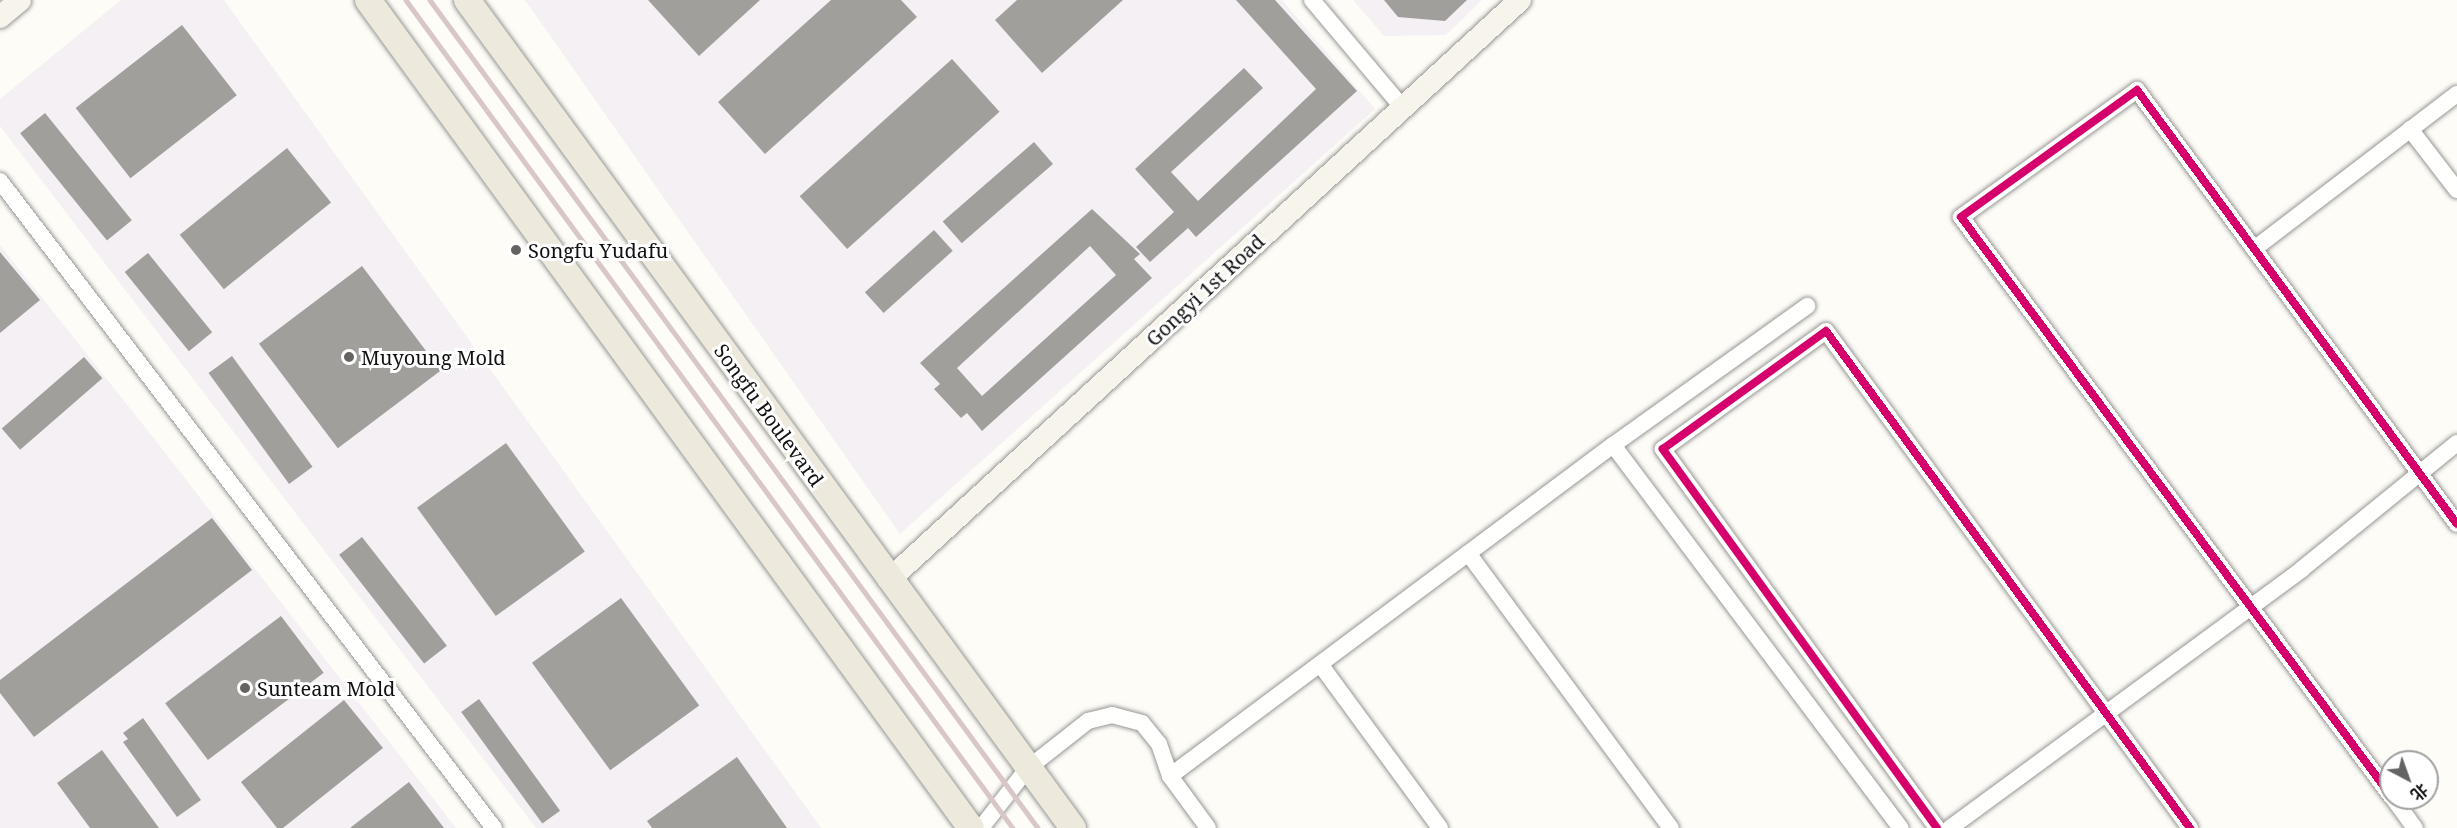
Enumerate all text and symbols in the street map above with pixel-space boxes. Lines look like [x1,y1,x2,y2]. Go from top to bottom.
street label: Gongyi 1st Road [1141,229,1269,351]
place label: Songfu Yudafu [528,238,668,262]
marker: Songfu Yudafu [509,243,523,257]
street label: Songfu Boulevard [709,339,829,491]
place label: Muyoung Mold [361,345,506,369]
marker: Muyoung Mold [342,350,356,364]
place label: Sunteam Mold [257,676,395,700]
marker: Sunteam Mold [238,681,252,695]
north arrow [2379,750,2439,810]
text: 北 [2406,779,2433,806]

